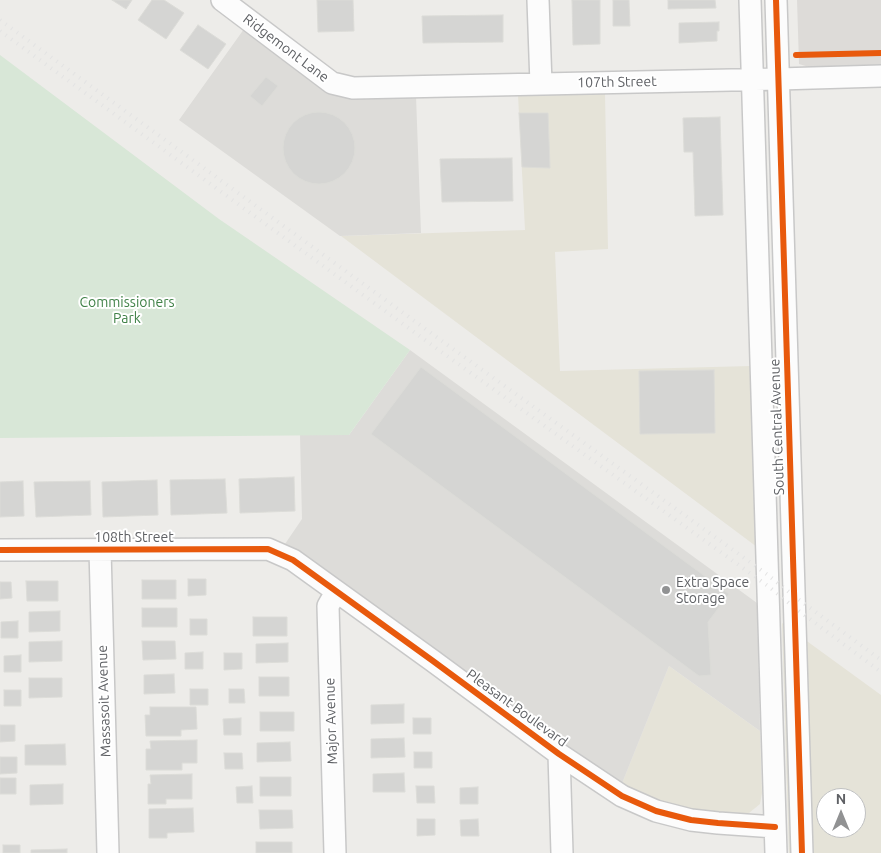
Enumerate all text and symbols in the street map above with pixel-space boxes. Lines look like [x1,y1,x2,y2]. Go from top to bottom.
street label: Ridgemont Lane [240,10,332,86]
street label: 107th Street [577,73,657,91]
park label: Commissioners Park [79,294,175,326]
street label: South Central Avenue [766,358,788,496]
street label: 108th Street [94,529,174,545]
place label: Extra Space Storage [676,574,749,606]
marker: Extra Space Storage [660,584,672,596]
street label: Massasoit Avenue [94,645,114,757]
street label: Pleasant Boulevard [463,666,571,750]
street label: Major Avenue [321,677,341,765]
north arrow [816,788,866,838]
text: N [836,791,846,807]

